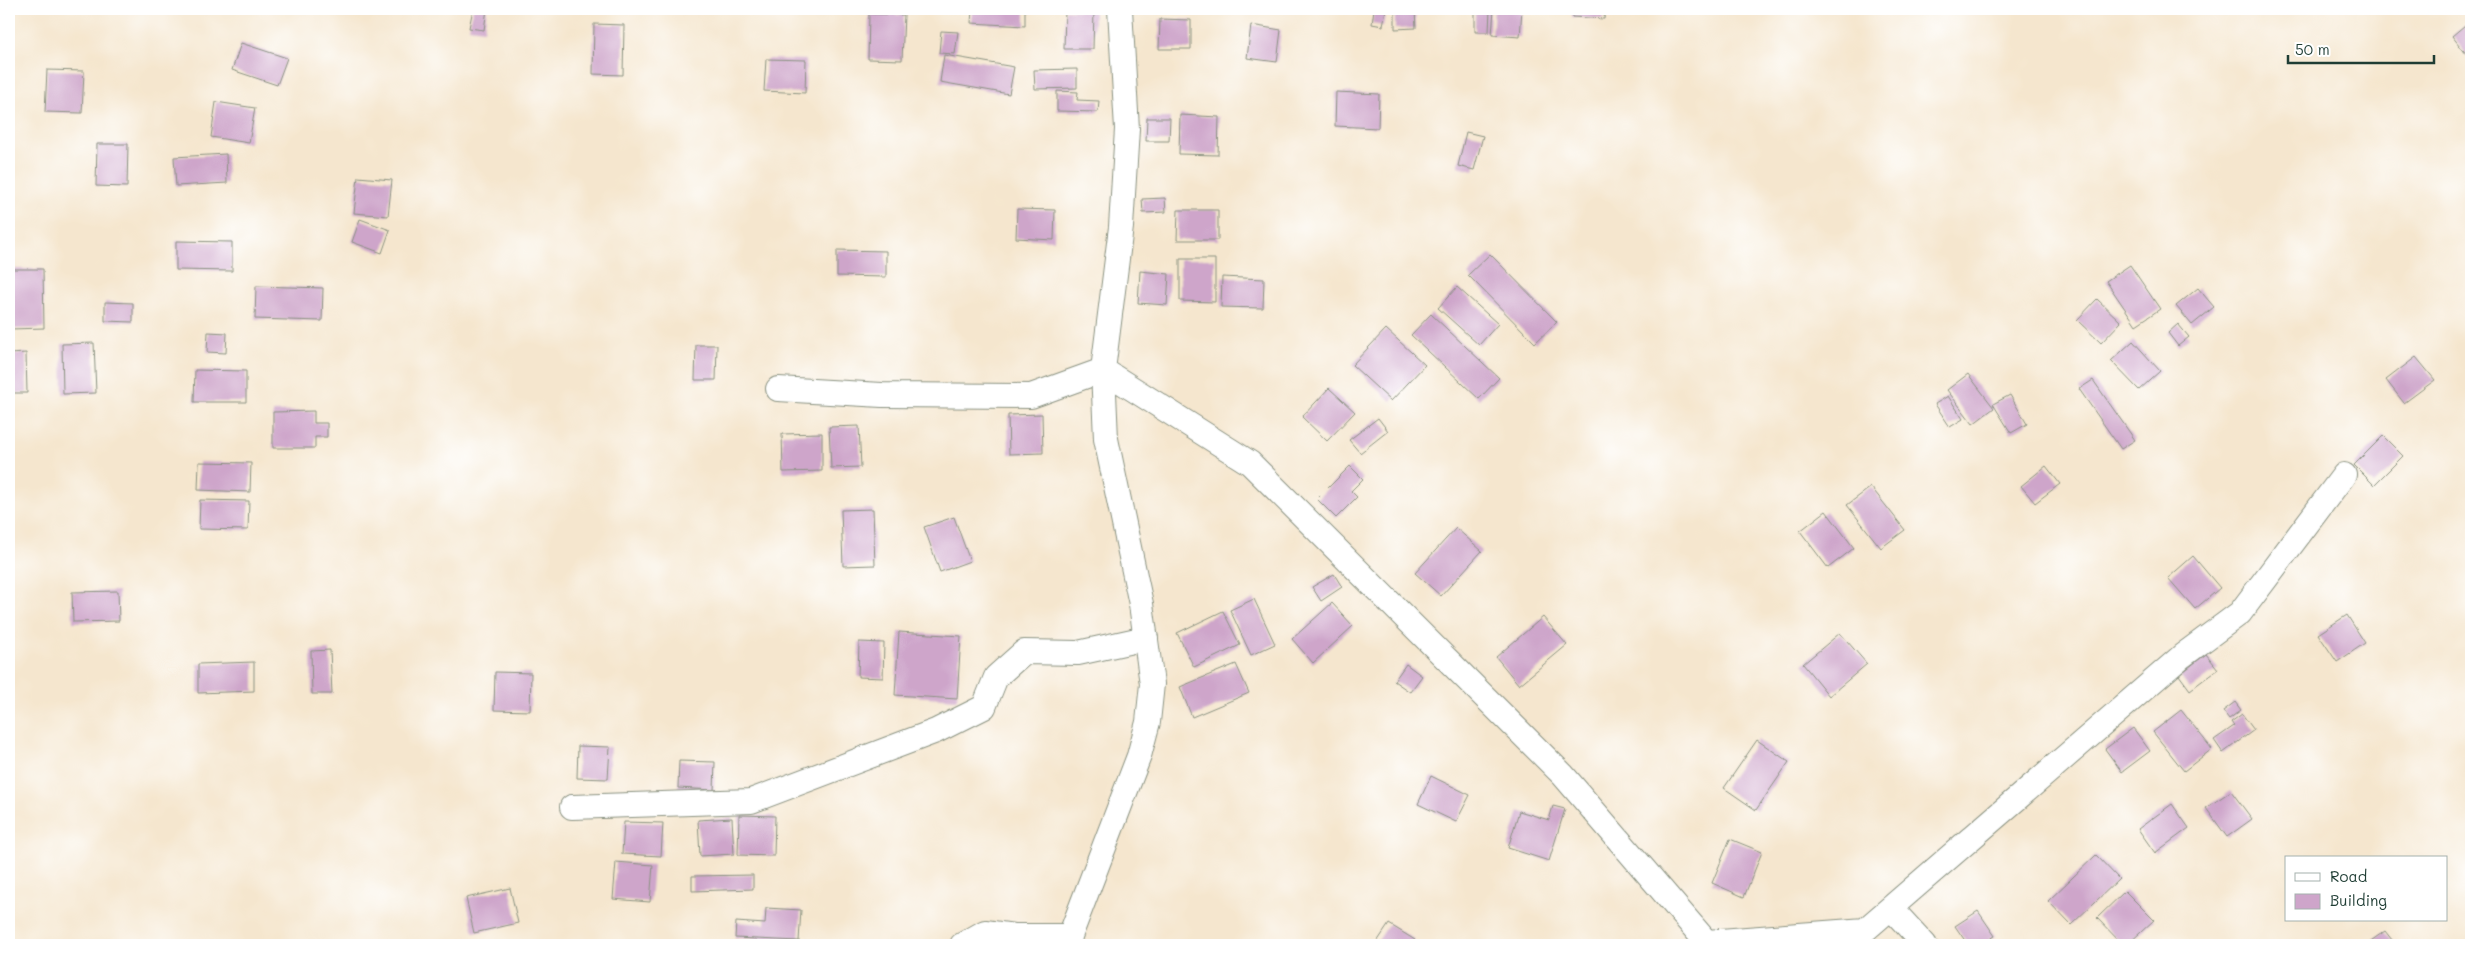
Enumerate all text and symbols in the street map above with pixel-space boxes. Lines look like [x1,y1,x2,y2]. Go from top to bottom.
scale bar [2288,32,2434,64]
text: 50 m [2295,39,2330,59]
legend [2285,856,2448,922]
text: Road [2330,866,2367,886]
text: Building [2330,890,2387,910]

